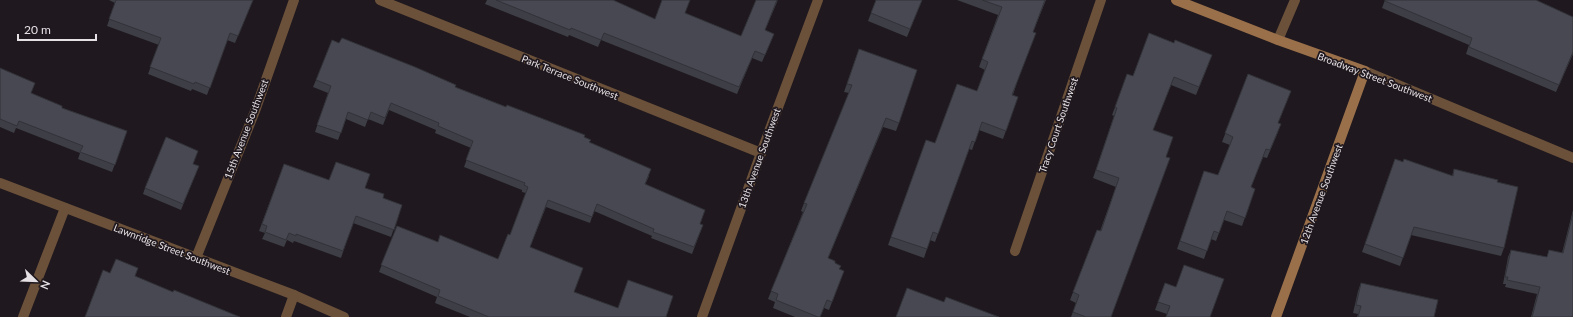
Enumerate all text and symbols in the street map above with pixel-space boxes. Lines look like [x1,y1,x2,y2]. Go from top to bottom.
scale bar [18,16,96,42]
text: 20 m [24,22,51,37]
street label: Broadway Street Southwest [1316,50,1434,105]
street label: Park Terrace Southwest [520,52,620,102]
street label: Tracy Court Southwest [1036,75,1080,174]
street label: 15th Avenue Southwest [222,77,271,180]
street label: 13th Avenue Southwest [735,106,783,210]
street label: 12th Avenue Southwest [1297,142,1345,246]
street label: Lawnridge Street Southwest [112,221,232,277]
north arrow [16,261,56,301]
text: N [38,279,53,292]

